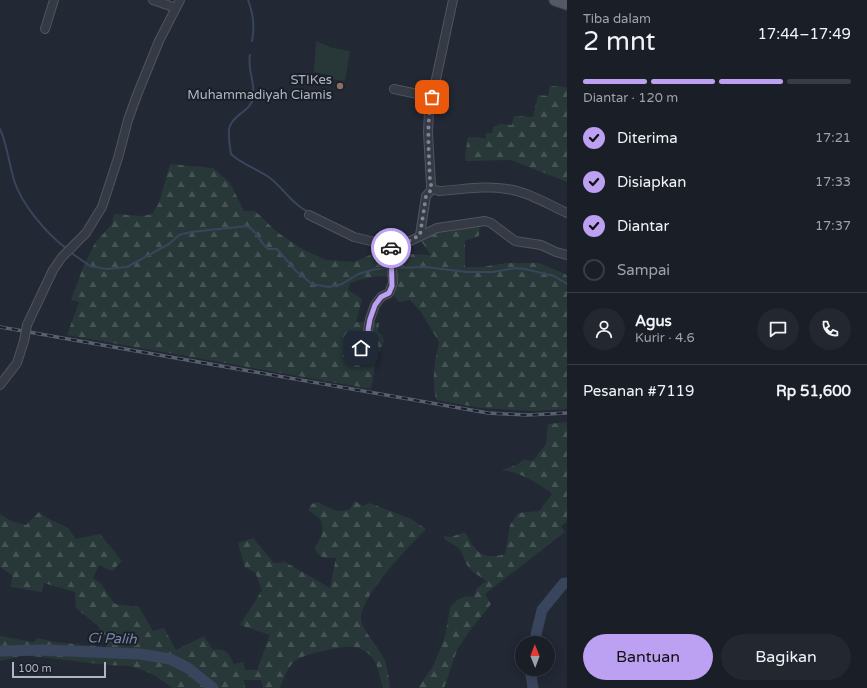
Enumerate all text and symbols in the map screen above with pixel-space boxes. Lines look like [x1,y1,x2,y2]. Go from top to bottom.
text: Tiba dalam [583,11,651,27]
text: 17:44–17:49 [757,25,851,43]
text: 2 mnt [583,26,655,57]
place label: STIKes Muhammadiyah Ciamis [187,72,332,103]
pin [415,80,449,114]
marker: STIKes Muhammadiyah Ciamis [335,81,345,91]
icon: bag [421,86,443,108]
text: Diantar · 120 m [583,90,678,106]
icon: check [583,127,605,149]
text: Diterima [617,129,678,147]
text: 17:21 [815,130,851,146]
icon: check [583,171,605,193]
text: Disiapkan [617,173,686,191]
text: 17:33 [815,174,851,190]
icon: check [583,215,605,237]
text: Diantar [617,217,669,235]
text: 17:37 [815,218,851,234]
courier [371,228,411,268]
icon: car [380,237,402,259]
text: Sampai [617,261,670,279]
button: person [583,308,625,350]
button: chat [757,308,799,350]
button: phone [809,308,851,350]
text: Agus [635,312,672,330]
text: Kurir · 4.6 [635,330,695,346]
pin [344,331,378,365]
icon: home [350,337,372,359]
text: Pesanan #7119 [583,382,694,400]
text: Rp 51,600 [776,382,851,400]
water label: Ci Palih [87,629,137,648]
button: Bantuan [583,634,713,680]
button: Bagikan [721,634,851,680]
north arrow [515,636,555,676]
map controls [515,636,555,676]
scale bar [12,660,106,679]
text: 100 m [18,662,52,675]

